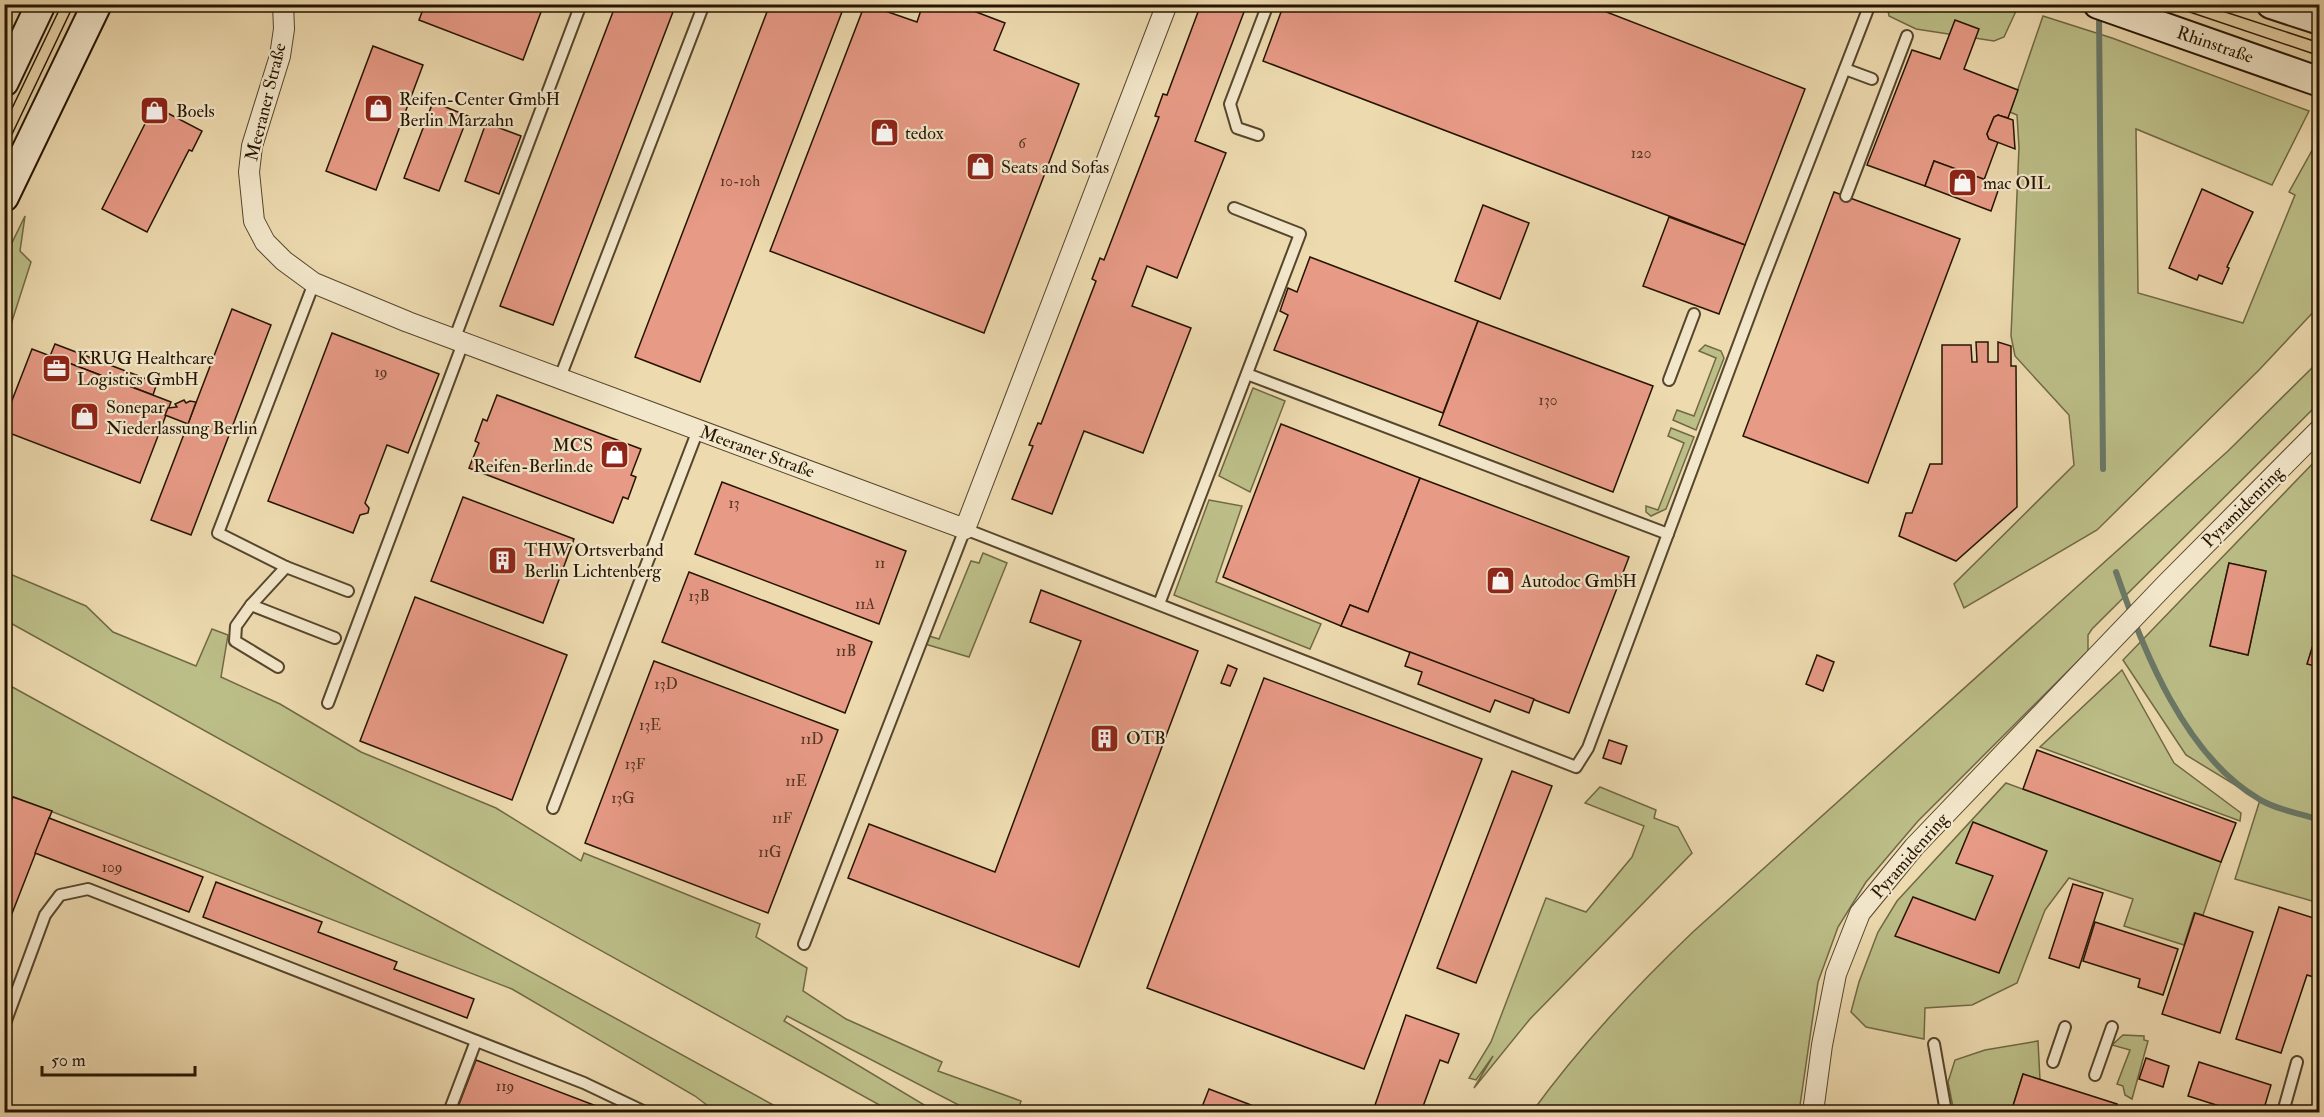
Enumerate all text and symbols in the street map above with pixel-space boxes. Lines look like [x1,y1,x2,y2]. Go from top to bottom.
street label: Rhinstraße [2174,21,2257,69]
street label: Meeraner Straße [240,40,292,163]
place label: Reifen-Center GmbH Berlin Marzahn [399,88,560,132]
shop icon: Reifen-Center GmbH Berlin Marzahn [362,93,394,125]
shop icon: Boels [139,95,171,127]
place label: Boels [176,100,215,123]
shop icon: tedox [868,117,900,149]
place label: tedox [905,122,944,145]
house number: 6 [1018,134,1027,153]
house number: 120 [1631,144,1651,163]
shop icon: Seats and Sofas [964,151,996,183]
place label: Seats and Sofas [1001,156,1109,179]
shop icon: mac OIL [1946,167,1978,199]
house number: 10-10h [720,172,760,191]
place label: mac OIL [1983,172,2050,195]
place label: KRUG Healthcare Logistics GmbH [77,347,214,391]
office icon: KRUG Healthcare Logistics GmbH [40,352,72,384]
house number: 19 [375,363,387,382]
house number: 130 [1539,391,1557,410]
place label: Sonepar Niederlassung Berlin [106,396,257,440]
shop icon: Sonepar Niederlassung Berlin [69,401,101,433]
street label: Meeraner Straße [696,421,818,484]
place label: MCS Reifen-Berlin.de [473,434,593,478]
shop icon: MCS Reifen-Berlin.de [598,439,630,471]
street label: Pyramidenring [2197,460,2290,553]
house number: 13 [728,494,740,513]
place label: THW Ortsverband Berlin Lichtenberg [524,539,664,583]
building icon: THW Ortsverband Berlin Lichtenberg [487,544,519,576]
house number: 11 [875,554,885,573]
shop icon: Autodoc GmbH [1484,565,1516,597]
place label: Autodoc GmbH [1520,570,1637,593]
house number: 13B [689,587,709,606]
house number: 11A [855,595,876,614]
house number: 11B [836,642,856,661]
house number: 13D [654,675,678,694]
house number: 13E [639,716,661,735]
building icon: OTB [1089,722,1121,754]
place label: OTB [1126,727,1166,750]
house number: 11D [801,730,823,749]
house number: 13F [625,755,646,774]
house number: 11E [785,772,807,791]
house number: 13G [611,789,635,808]
street label: Pyramidenring [1866,807,1954,904]
house number: 11F [772,809,793,828]
house number: 11G [758,843,782,862]
house number: 109 [102,858,122,877]
scale bar [42,1039,195,1077]
text: 50 m [51,1049,86,1072]
house number: 119 [496,1077,514,1096]

